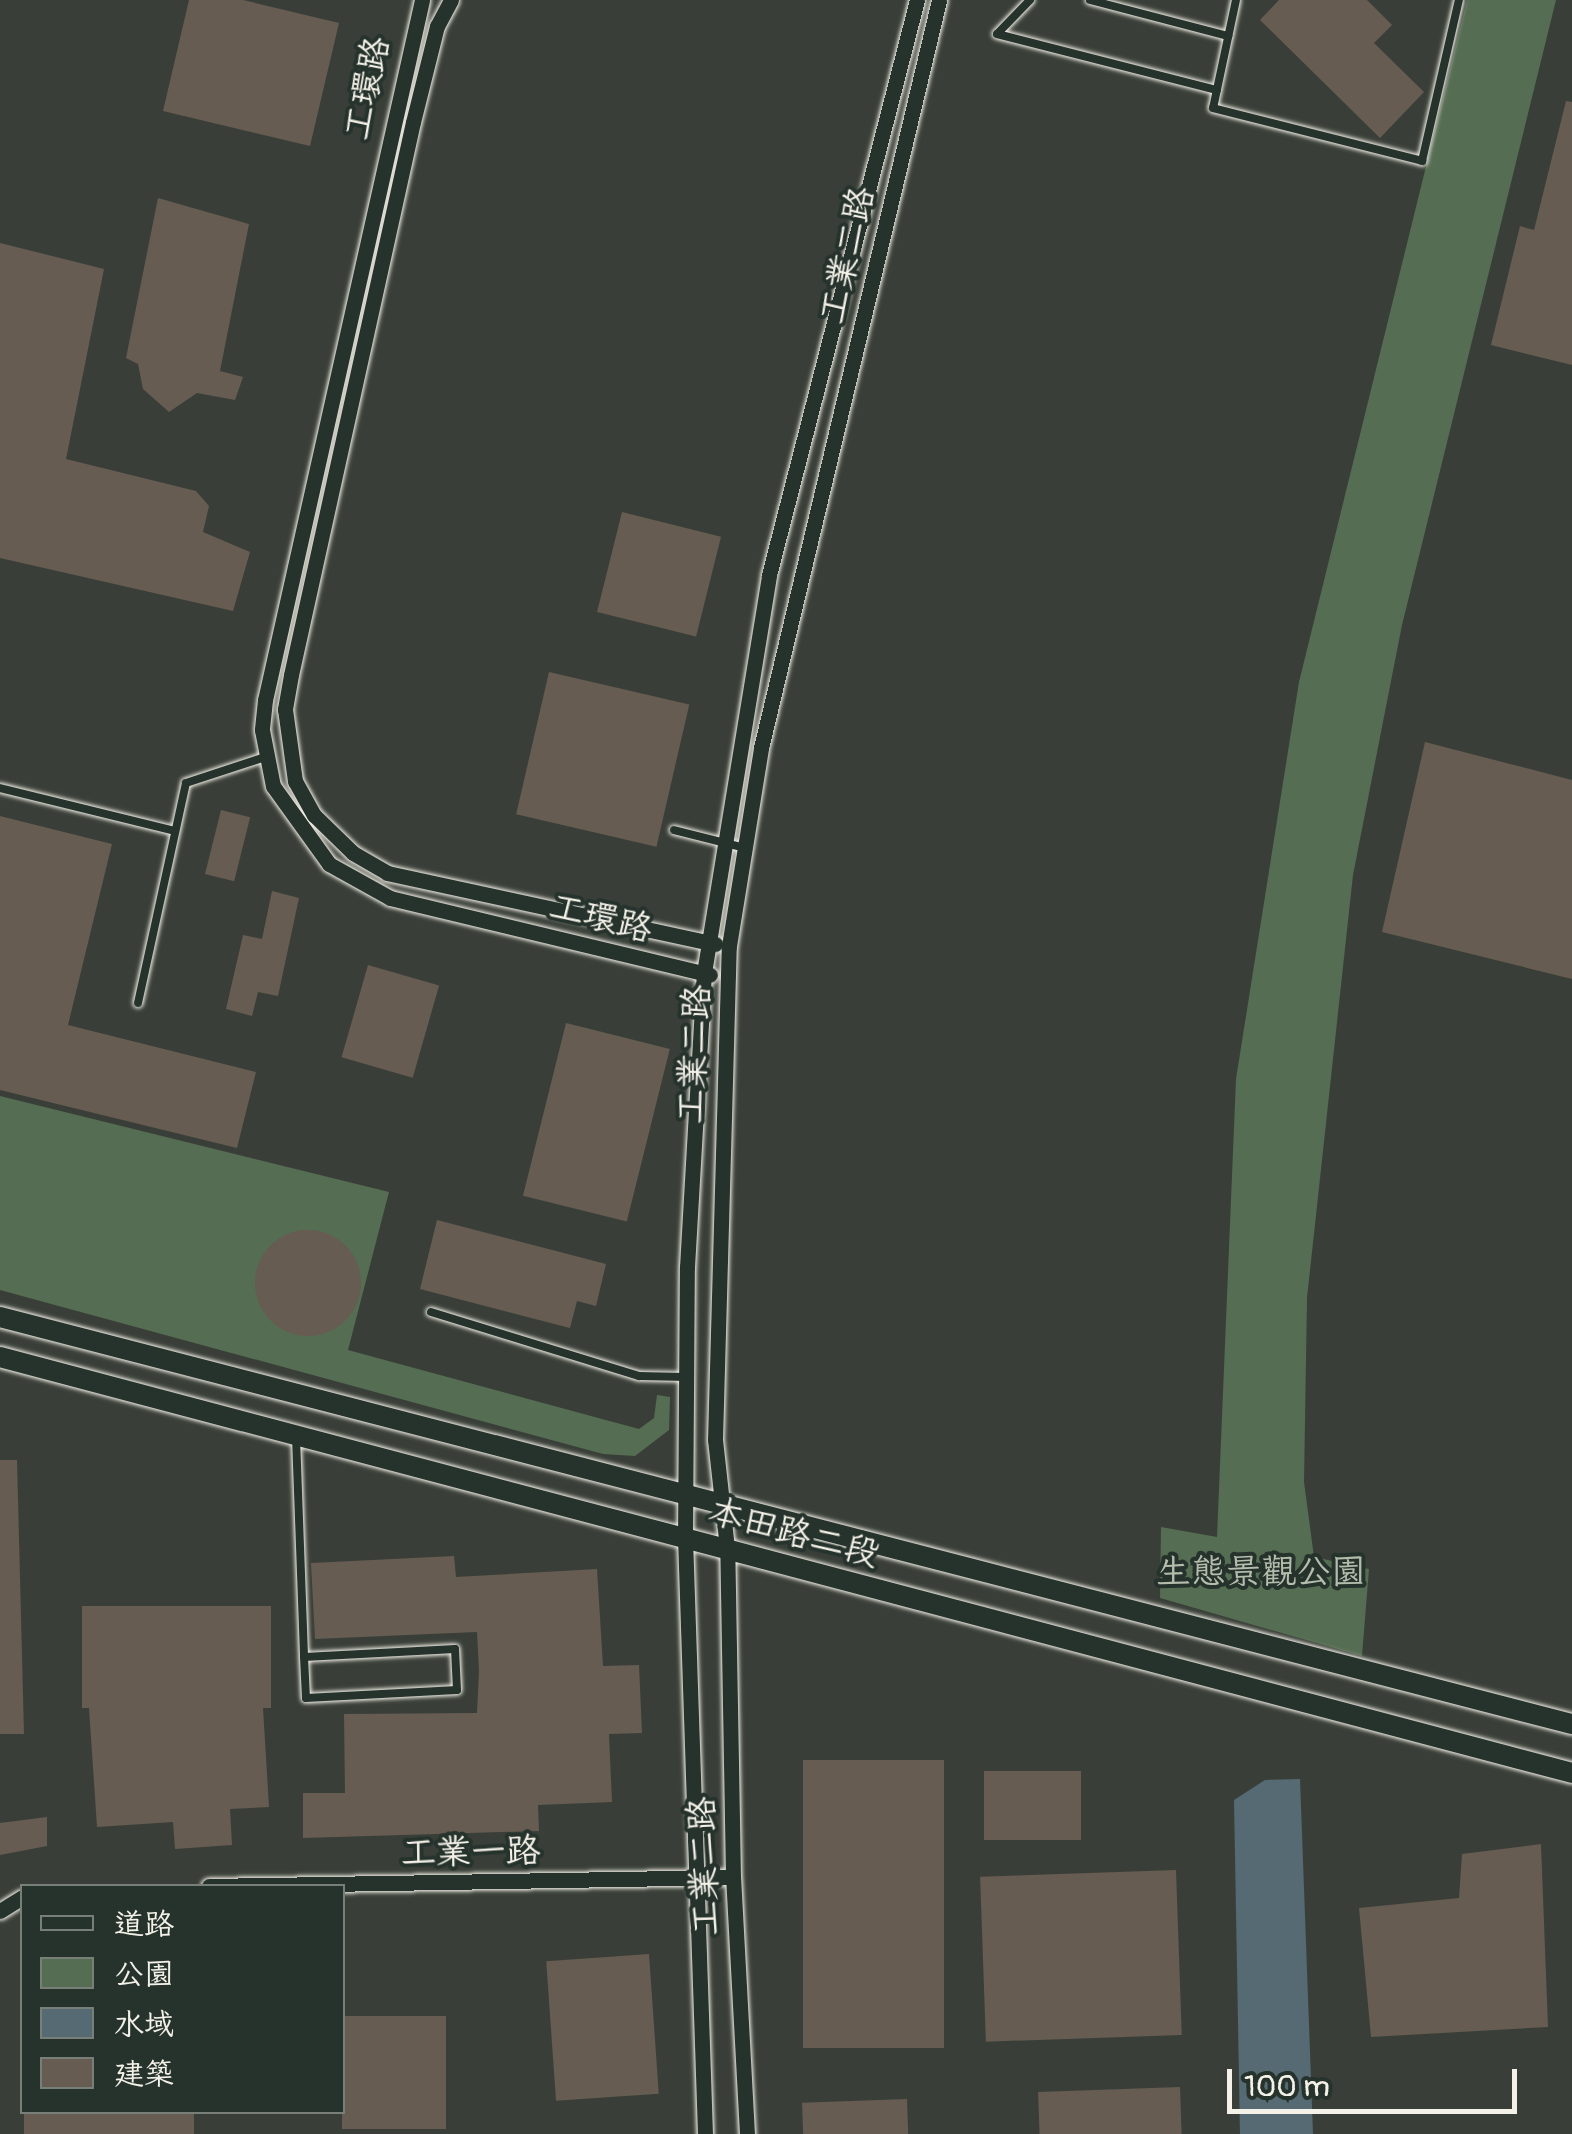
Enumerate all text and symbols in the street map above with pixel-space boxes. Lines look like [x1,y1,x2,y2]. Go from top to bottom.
street label: 工環路 [336,32,398,144]
street label: 工業二路 [811,182,883,328]
street label: 工環路 [545,885,657,951]
street label: 工業二路 [669,983,719,1125]
street label: 本田路二段 [704,1490,884,1576]
park label: 生態景觀公園 [1156,1551,1366,1593]
street label: 工業二路 [681,1795,727,1937]
street label: 工業一路 [401,1830,541,1874]
legend [20,1884,345,2114]
text: 道路 [114,1906,174,1943]
text: 公園 [114,1956,174,1993]
text: 水域 [114,2006,174,2043]
scale bar [1232,2049,1522,2111]
text: 建築 [114,2056,174,2093]
text: 100 m [1244,2068,1330,2105]

